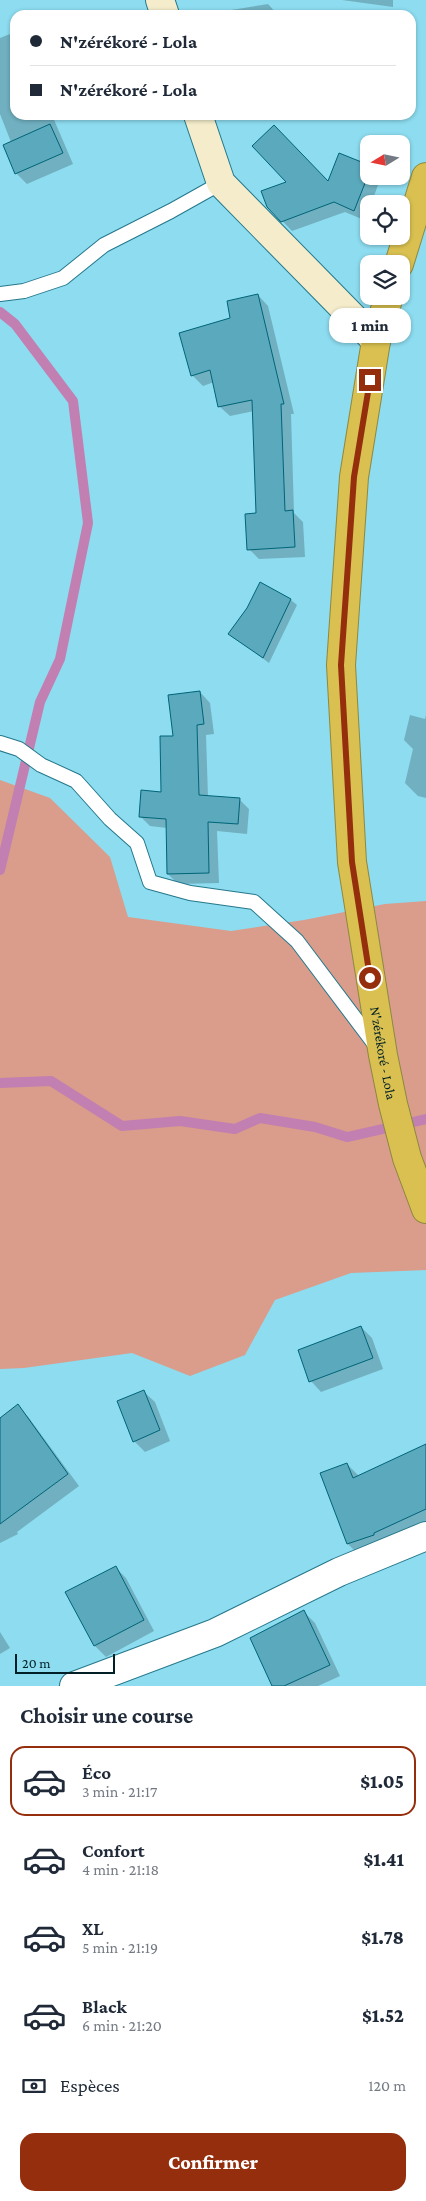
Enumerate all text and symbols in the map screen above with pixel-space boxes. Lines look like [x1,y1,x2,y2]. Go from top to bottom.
text: N'zérékoré - Lola [60,31,197,52]
text: N'zérékoré - Lola [60,79,197,100]
north arrow [360,135,410,185]
map controls [360,135,410,305]
button: locate [360,195,410,245]
button: layers [360,255,410,305]
callout: 1 min [329,308,411,342]
text: 1 min [351,317,389,334]
route end [359,369,381,391]
route start [359,967,381,989]
street label: N'zérékoré - Lola [367,1005,400,1101]
scale bar [15,1651,115,1674]
text: 20 m [22,1655,50,1671]
text: Choisir une course [20,1703,193,1728]
icon: car [22,1759,67,1804]
text: Éco [82,1762,111,1783]
text: $1.05 [360,1771,404,1792]
text: 3 min · 21:17 [82,1783,157,1800]
icon: car [22,1837,67,1882]
text: Confort [82,1840,145,1861]
text: $1.41 [363,1849,404,1870]
text: 4 min · 21:18 [82,1861,159,1878]
icon: car [22,1915,67,1960]
text: XL [82,1918,104,1939]
text: $1.78 [361,1927,404,1948]
text: 5 min · 21:19 [82,1939,158,1956]
icon: car [22,1993,67,2038]
text: Black [82,1996,127,2017]
text: $1.52 [362,2005,404,2026]
text: 6 min · 21:20 [82,2017,162,2034]
icon: cash [20,2072,48,2100]
text: Espèces [60,2075,120,2096]
text: 120 m [368,2077,406,2094]
button: Confirmer [20,2133,406,2191]

